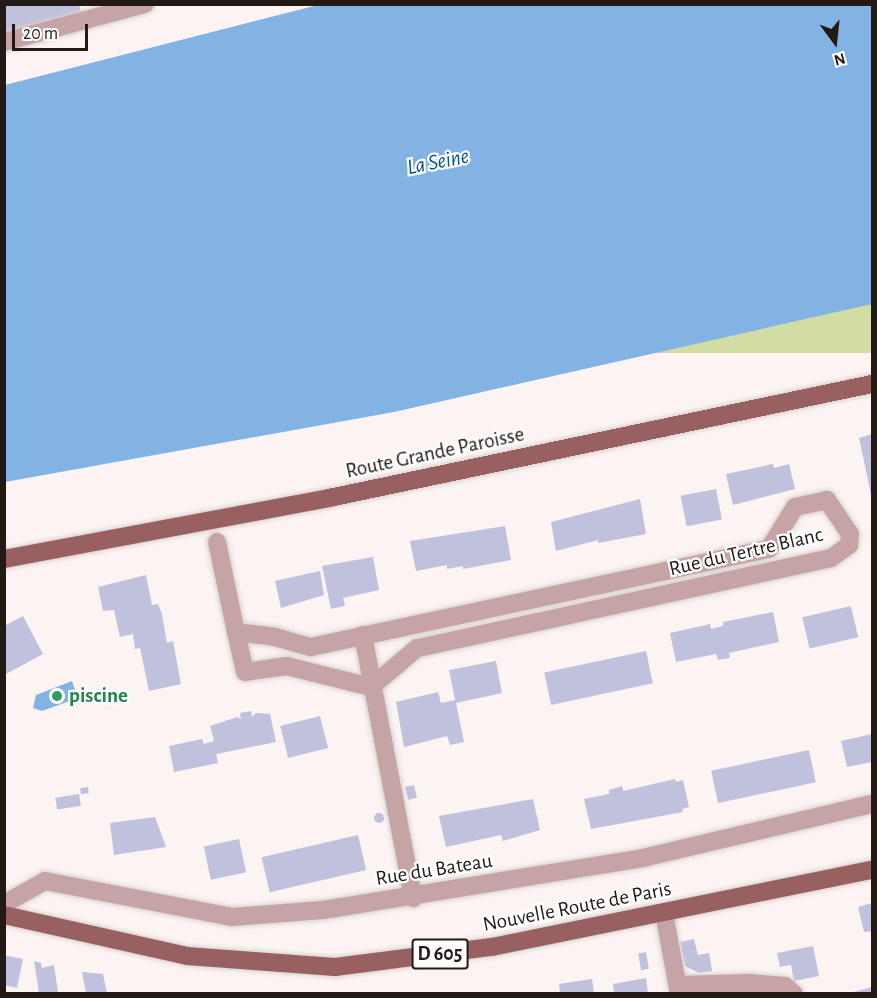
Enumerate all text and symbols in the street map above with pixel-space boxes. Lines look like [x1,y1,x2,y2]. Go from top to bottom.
scale bar [15,12,92,50]
north arrow [805,12,865,72]
text: 20 m [23,25,58,43]
text: N [832,50,847,69]
water label: La Seine [405,143,471,181]
street label: Route Grande Paroisse [343,422,527,484]
street label: Rue du Tertre Blanc [667,522,825,582]
place label: piscine [69,683,128,709]
marker: piscine [50,689,64,703]
street label: Rue du Bateau [374,848,494,892]
street label: Nouvelle Route de Paris [481,876,673,938]
road number: D 605 [412,937,468,971]

